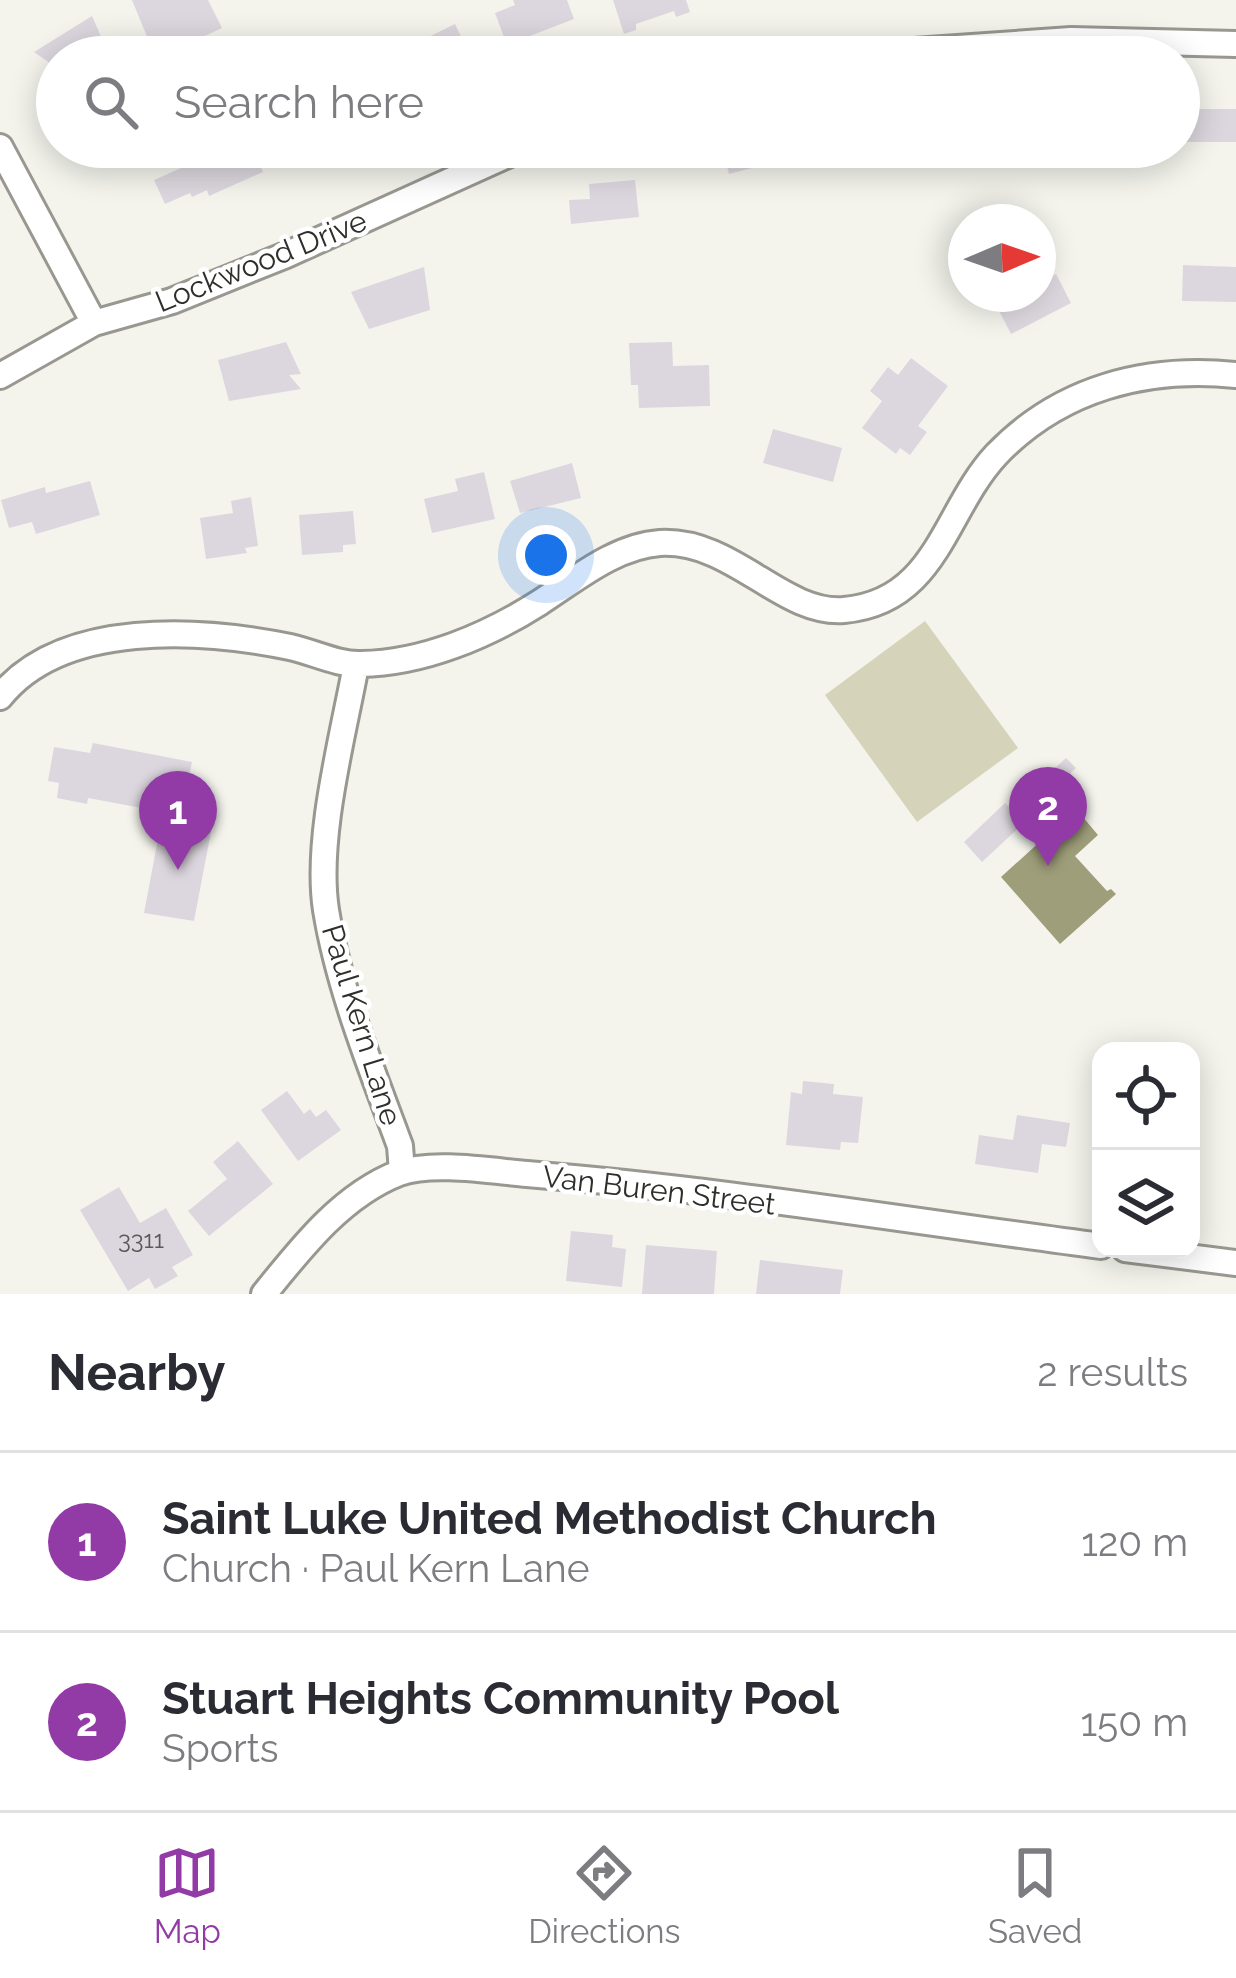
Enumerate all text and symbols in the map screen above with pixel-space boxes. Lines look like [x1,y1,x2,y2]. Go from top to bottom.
search box [36,36,1200,168]
icon: search [78,69,144,135]
text: Search here [174,76,424,129]
street label: Lockwood Drive [150,203,372,319]
north arrow [948,204,1056,312]
your location [516,525,576,585]
pin: 2 [1009,767,1087,866]
pin: 1 [139,771,217,870]
street label: Paul Kern Lane [315,920,409,1130]
map controls [1092,1042,1200,1258]
button: locate [1092,1042,1200,1150]
button: layers [1092,1150,1200,1258]
street label: Van Buren Street [541,1158,777,1222]
house number: 3311 [118,1225,164,1254]
text: Nearby [48,1342,225,1402]
text: 2 results [1037,1349,1188,1395]
text: Saint Luke United Methodist Church [162,1492,937,1545]
text: 1 [77,1519,97,1565]
text: 120 m [1081,1519,1188,1565]
text: Church · Paul Kern Lane [162,1545,590,1591]
text: Stuart Heights Community Pool [162,1672,839,1725]
text: 2 [76,1699,98,1745]
text: 150 m [1080,1699,1188,1745]
text: Sports [162,1725,279,1771]
tab: Map [154,1840,221,1951]
tab: Directions [528,1840,681,1951]
tab: Saved [988,1840,1082,1951]

